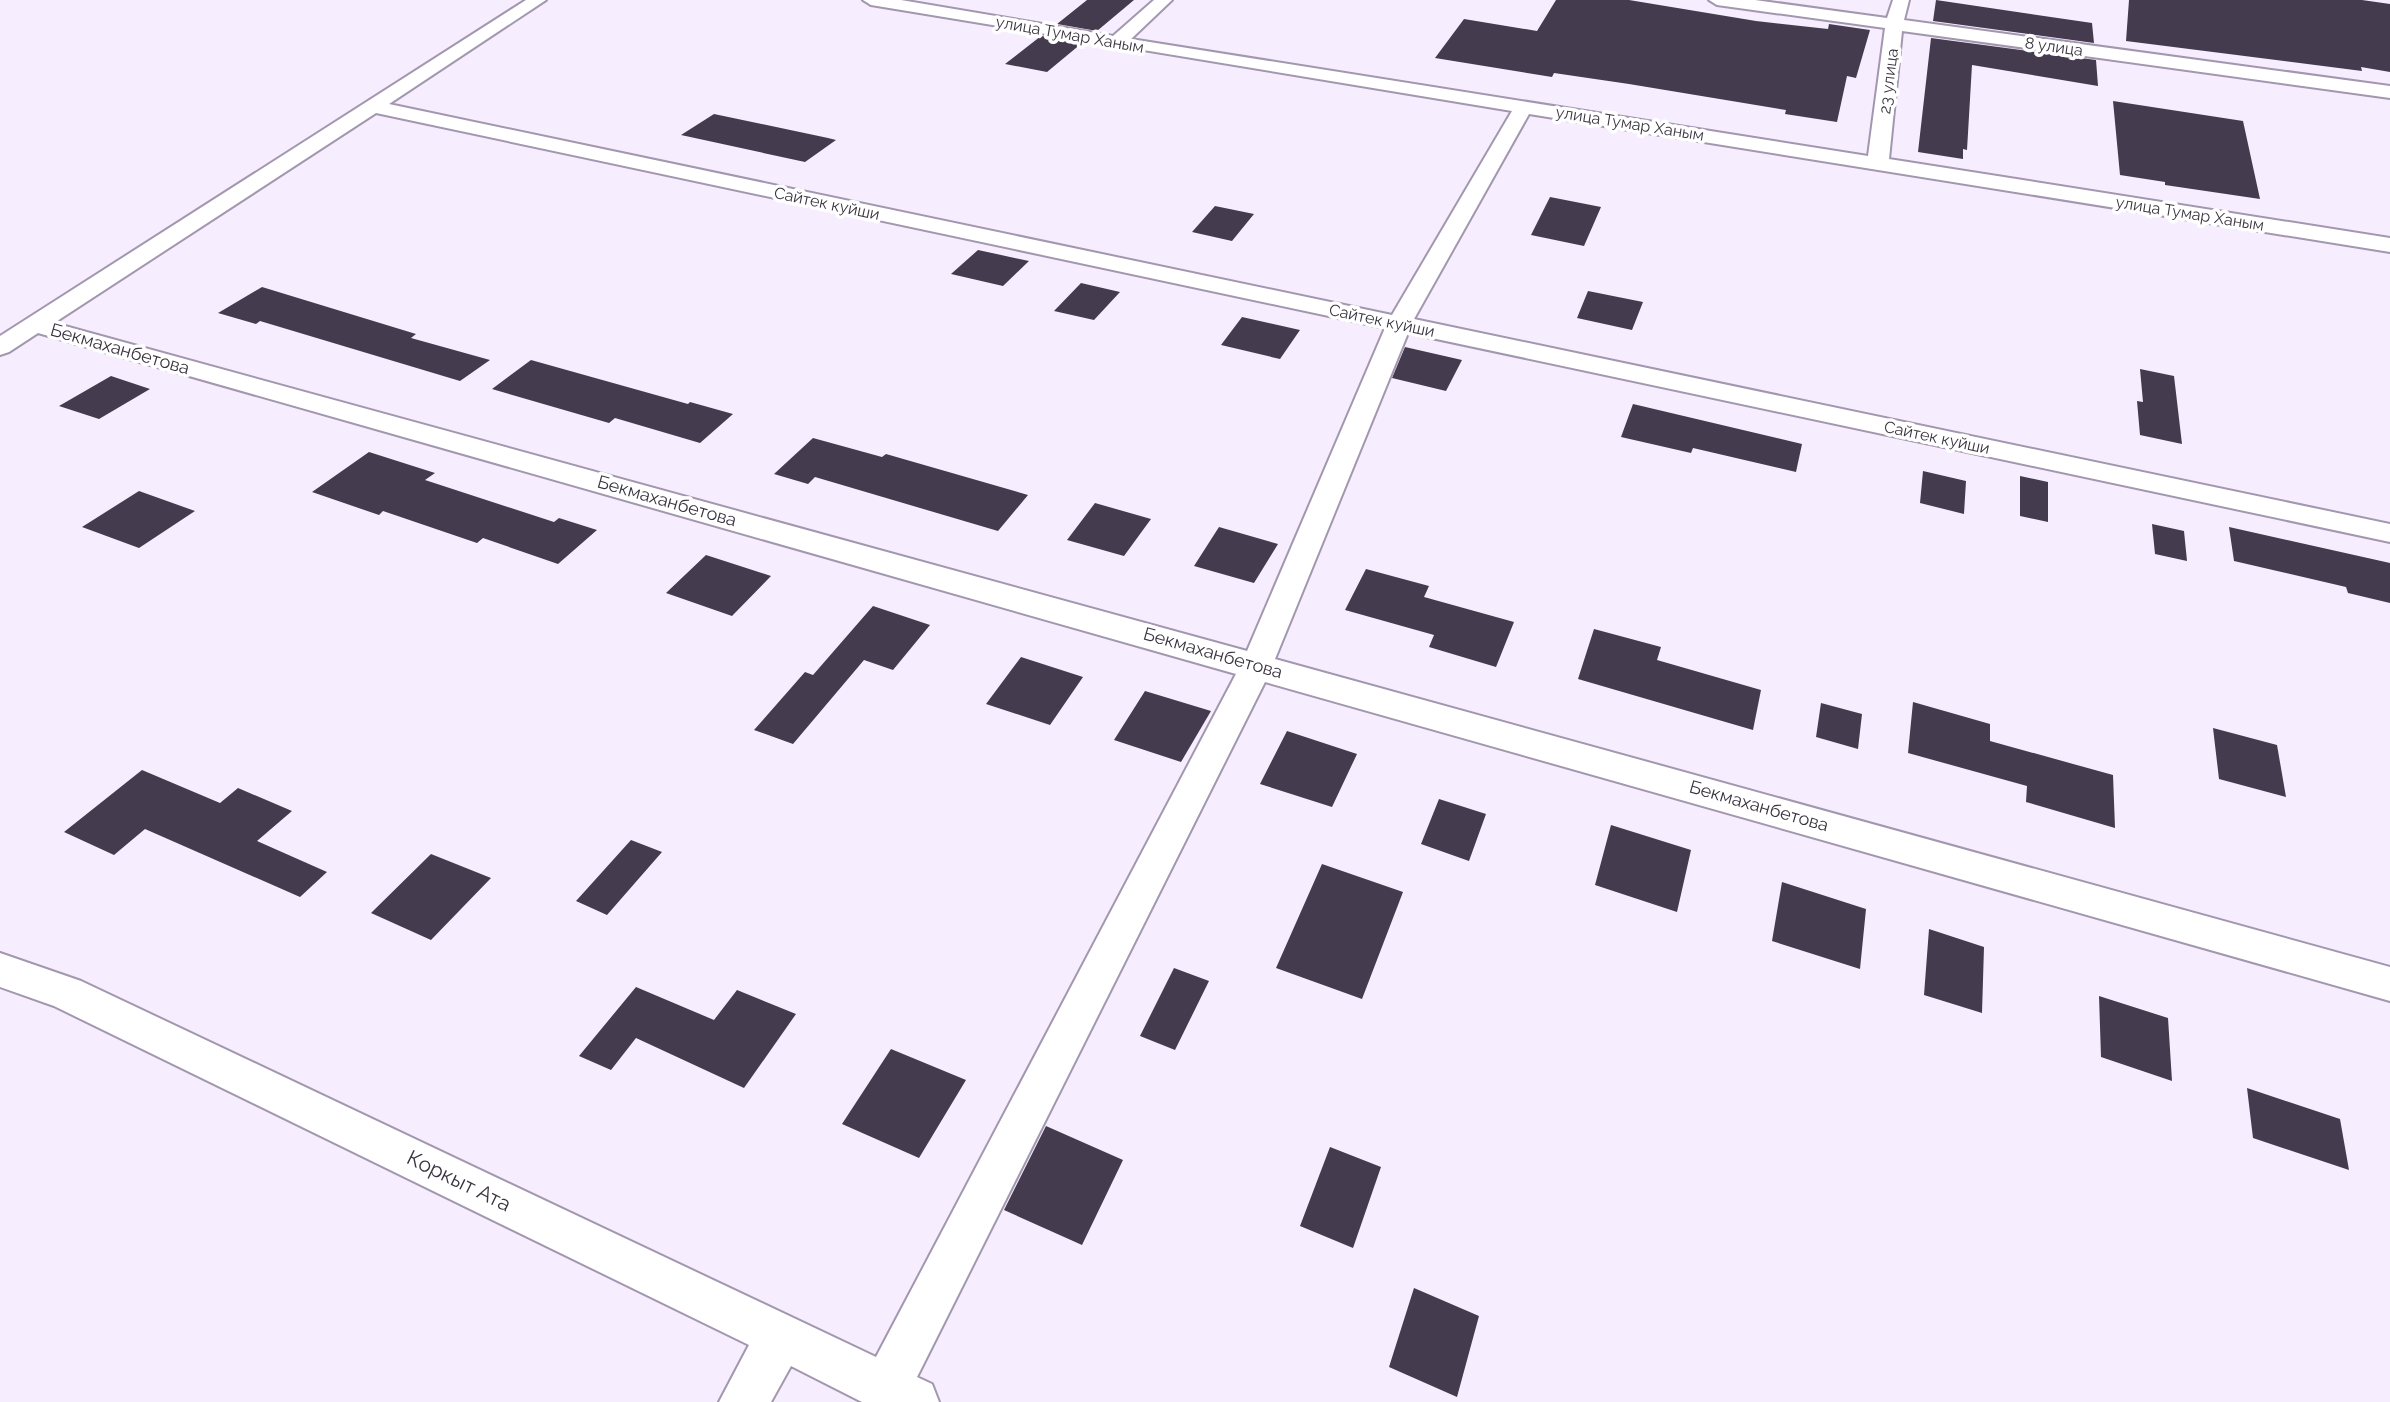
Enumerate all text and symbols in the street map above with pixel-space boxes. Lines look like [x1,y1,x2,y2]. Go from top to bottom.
street label: улица Тумар Ханым [994,12,1145,57]
street label: 8 улица [2024,33,2084,60]
street label: 23 улица [1875,47,1902,115]
street label: улица Тумар Ханым [1554,102,1706,145]
street label: Сайтек куйши [772,183,881,224]
street label: улица Тумар Ханым [2114,192,2266,235]
street label: Сайтек куйши [1327,300,1436,341]
street label: Бекмаханбетова [48,319,192,378]
street label: Сайтек куйши [1882,417,1991,458]
street label: Бекмаханбетова [595,471,739,530]
street label: Бекмаханбетова [1141,623,1285,682]
street label: Бекмаханбетова [1687,776,1831,835]
street label: Коркыт Ата [403,1145,515,1216]

